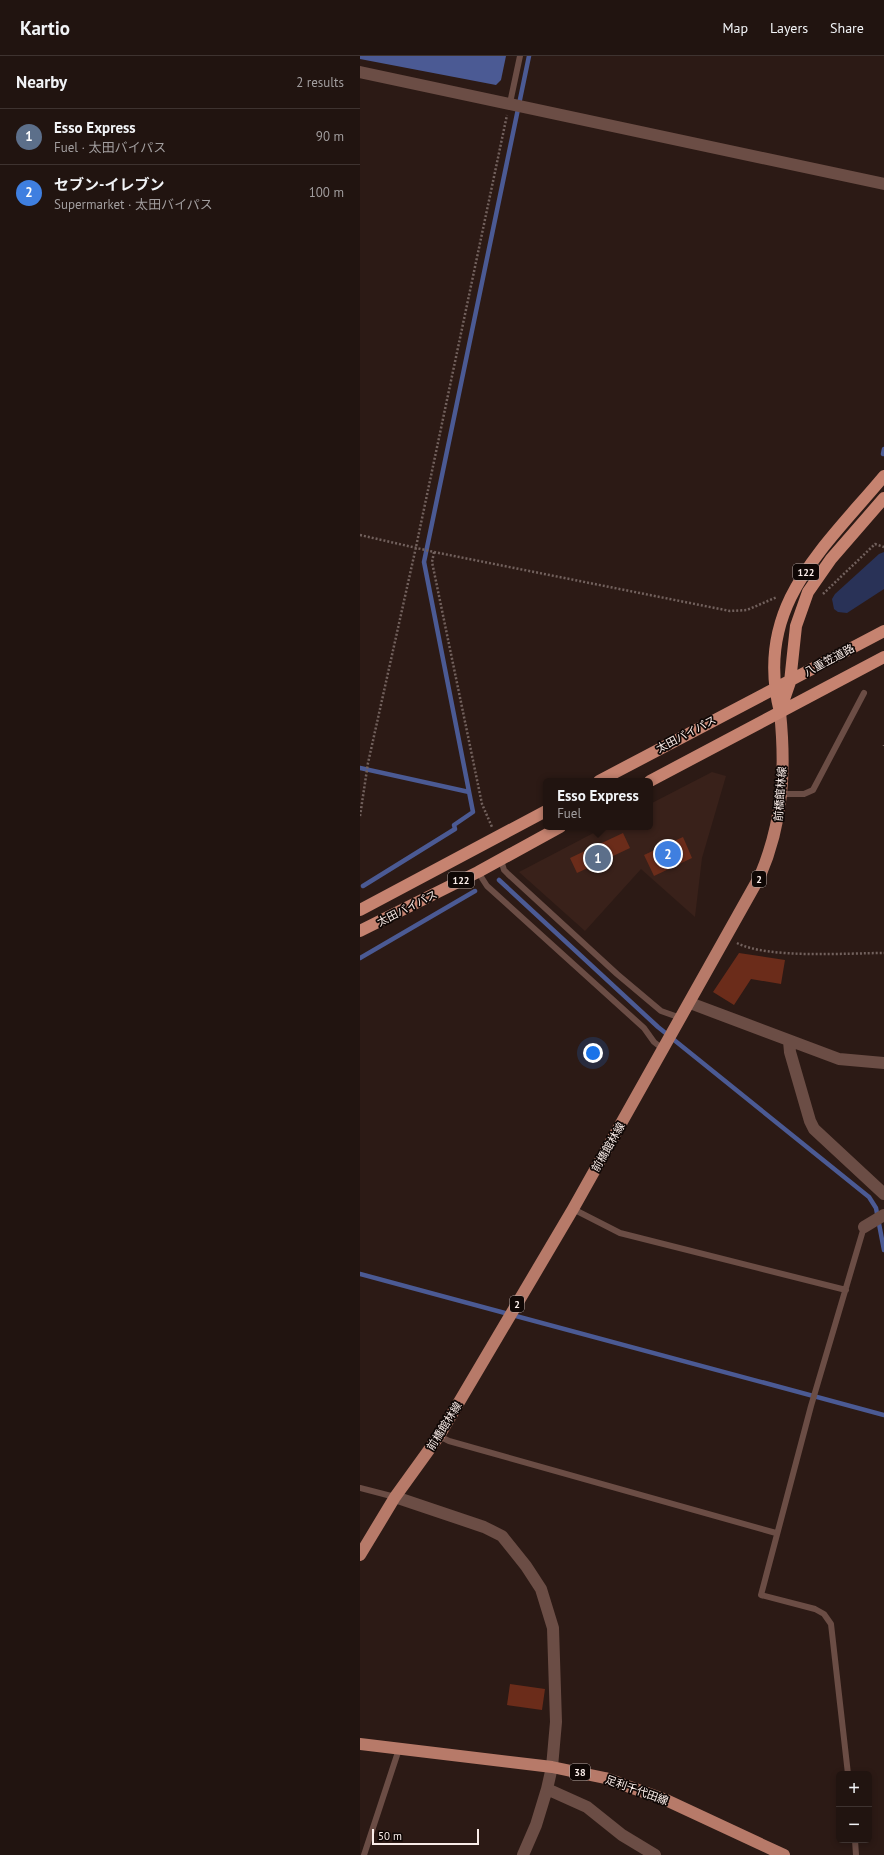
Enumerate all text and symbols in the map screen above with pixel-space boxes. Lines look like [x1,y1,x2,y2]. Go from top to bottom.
text: Kartio [20,16,70,40]
text: Map [722,19,748,37]
text: Layers [770,19,808,37]
text: Share [830,19,864,37]
text: Nearby [16,71,67,93]
text: 2 results [296,74,344,91]
text: Esso Express [54,118,136,137]
text: 1 [25,128,33,145]
text: 90 m [316,128,344,145]
text: Fuel · 太田バイパス [54,139,166,156]
text: セブン-イレブン [54,175,164,194]
text: 2 [25,184,33,201]
text: 100 m [309,184,344,201]
text: Supermarket · 太田バイパス [54,196,213,213]
road number: 122 [793,564,819,580]
street label: 八重笠道路 [801,641,857,679]
street label: 太田バイパス [654,712,718,756]
street label: 前橋館林線 [771,766,789,822]
popup [543,778,653,830]
text: Esso Express [557,786,639,805]
text: Fuel [557,805,581,822]
pin: 2 [655,839,681,869]
pin: 1 [585,843,611,873]
road number: 2 [752,871,766,887]
road number: 122 [448,872,474,888]
street label: 太田バイパス [375,887,439,929]
your location [583,1043,603,1063]
street label: 前橋館林線 [588,1120,628,1174]
road number: 2 [510,1296,524,1312]
street label: 前橋館林線 [423,1399,465,1453]
road number: 38 [570,1764,590,1780]
map controls [836,1771,872,1843]
button: + [836,1771,872,1807]
street label: 足利千代田線 [604,1772,670,1808]
button: − [836,1807,872,1843]
scale bar [372,1827,479,1846]
text: 50 m [378,1829,402,1843]

